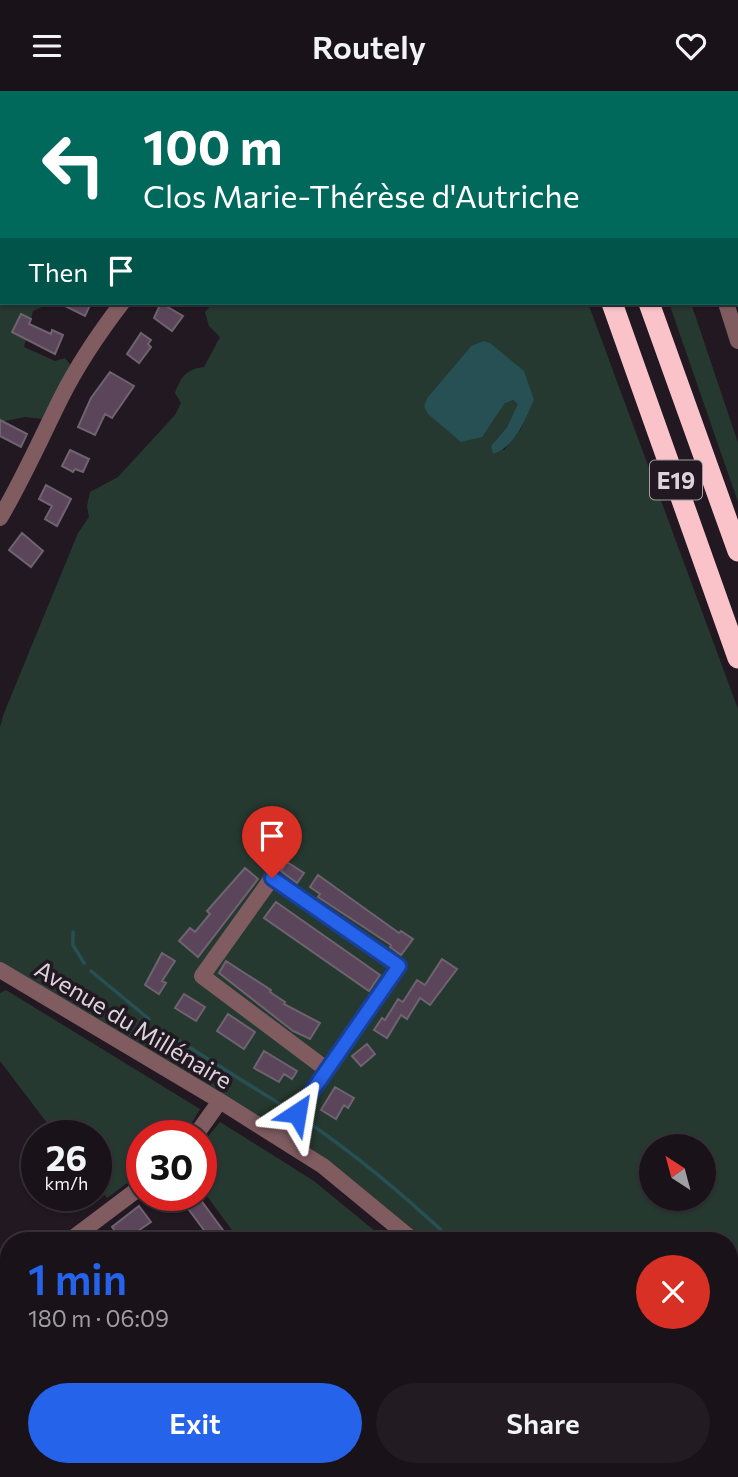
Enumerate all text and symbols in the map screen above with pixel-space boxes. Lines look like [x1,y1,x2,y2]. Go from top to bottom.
text: Routely [312,26,426,66]
icon: menu [28,27,66,65]
icon: heart [672,27,710,65]
text: 100 m [143,115,282,175]
icon: left [28,119,119,210]
text: Clos Marie-Thérèse d'Autriche [143,175,580,215]
icon: arrive [102,252,140,290]
text: Then [28,256,88,287]
road number: E19 [650,461,702,499]
pin [242,806,302,878]
icon: arrive [253,817,291,855]
street label: Avenue du Millénaire [30,954,238,1094]
position arrow [260,1076,334,1150]
speed limit sign: 30 [126,1120,217,1211]
north arrow [639,1134,716,1211]
map controls [639,1134,716,1211]
text: 26 [46,1135,87,1178]
text: km/h [45,1172,88,1194]
text: 1 min [28,1252,127,1304]
button: close [636,1255,710,1329]
text: 180 m · 06:09 [28,1304,169,1332]
button: Exit [28,1383,362,1463]
button: Share [376,1383,710,1463]

